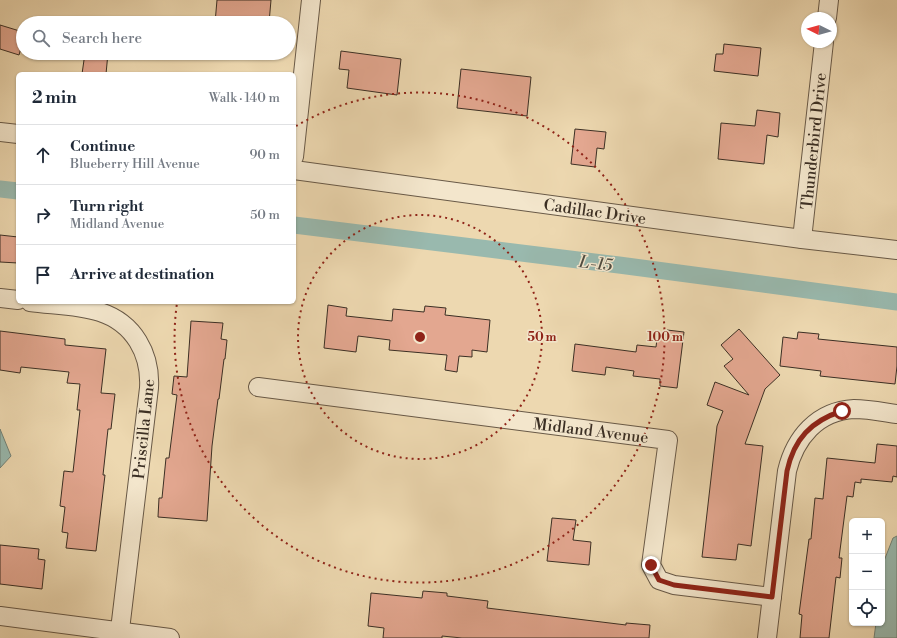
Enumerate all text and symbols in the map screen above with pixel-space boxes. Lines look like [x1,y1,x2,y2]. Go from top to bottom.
north arrow [801,12,837,48]
search box [16,16,296,60]
icon: search [30,27,52,49]
text: Search here [62,29,142,48]
street label: Thunderbird Drive [797,72,831,210]
text: 2 min [32,87,77,109]
text: Walk · 140 m [209,90,280,106]
text: Continue [70,137,135,156]
icon: ahead [32,144,54,166]
text: 90 m [249,147,280,163]
text: Blueberry Hill Avenue [70,156,200,172]
street label: Cadillac Drive [542,195,647,229]
text: Turn right [70,197,144,216]
icon: right [32,204,54,226]
text: 50 m [250,207,280,223]
text: Midland Avenue [70,216,164,232]
water label: L-15 [577,251,615,277]
icon: arrive [32,264,54,286]
text: Arrive at destination [70,265,214,284]
centre of rings [413,330,427,344]
text: 50 m [527,330,557,345]
text: 100 m [647,330,683,345]
street label: Priscilla Lane [129,378,159,480]
route start [833,402,851,420]
street label: Midland Avenue [532,414,650,448]
map controls [849,518,885,626]
button: + [849,518,885,554]
button: − [849,554,885,590]
route end [642,556,660,574]
button: locate [849,590,885,626]

